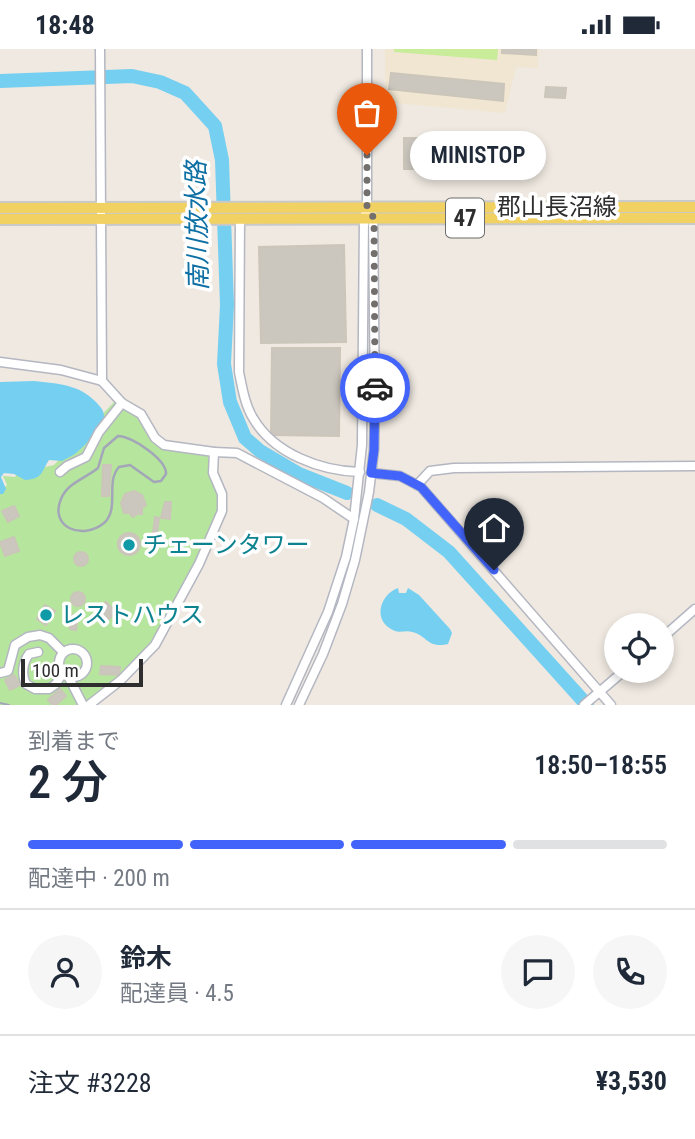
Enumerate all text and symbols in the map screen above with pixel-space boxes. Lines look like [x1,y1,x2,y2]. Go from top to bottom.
text: 18:48 [35,10,95,40]
pin [337,83,397,155]
icon: bag [348,94,386,132]
callout: MINISTOP [409,131,546,179]
text: MINISTOP [431,142,526,169]
water label: 南川放水路 [181,159,213,291]
street label: 郡山長沼線 [497,193,617,221]
road number: 47 [446,199,484,237]
courier [340,353,410,423]
icon: car [356,369,394,407]
pin [464,498,524,570]
icon: home [475,509,513,547]
place label: チェーンタワー [143,531,310,559]
marker: チェーンタワー [121,537,137,553]
place label: レストハウス [60,601,204,629]
marker: レストハウス [38,607,54,623]
map controls [604,613,674,683]
button: locate [604,613,674,683]
scale bar [21,656,144,688]
text: 100 m [32,659,79,682]
text: 到着まで [28,728,120,755]
text: 18:50–18:55 [534,750,667,780]
text: 2 分 [28,755,108,809]
text: 配達中 · 200 m [28,865,170,892]
button: person [28,935,102,1009]
button: chat [501,935,575,1009]
button: phone [593,935,667,1009]
text: 鈴木 [120,943,172,973]
text: 配達員 · 4.5 [120,980,234,1007]
text: ¥3,530 [596,1066,667,1096]
text: 注文 #3228 [28,1068,152,1098]

